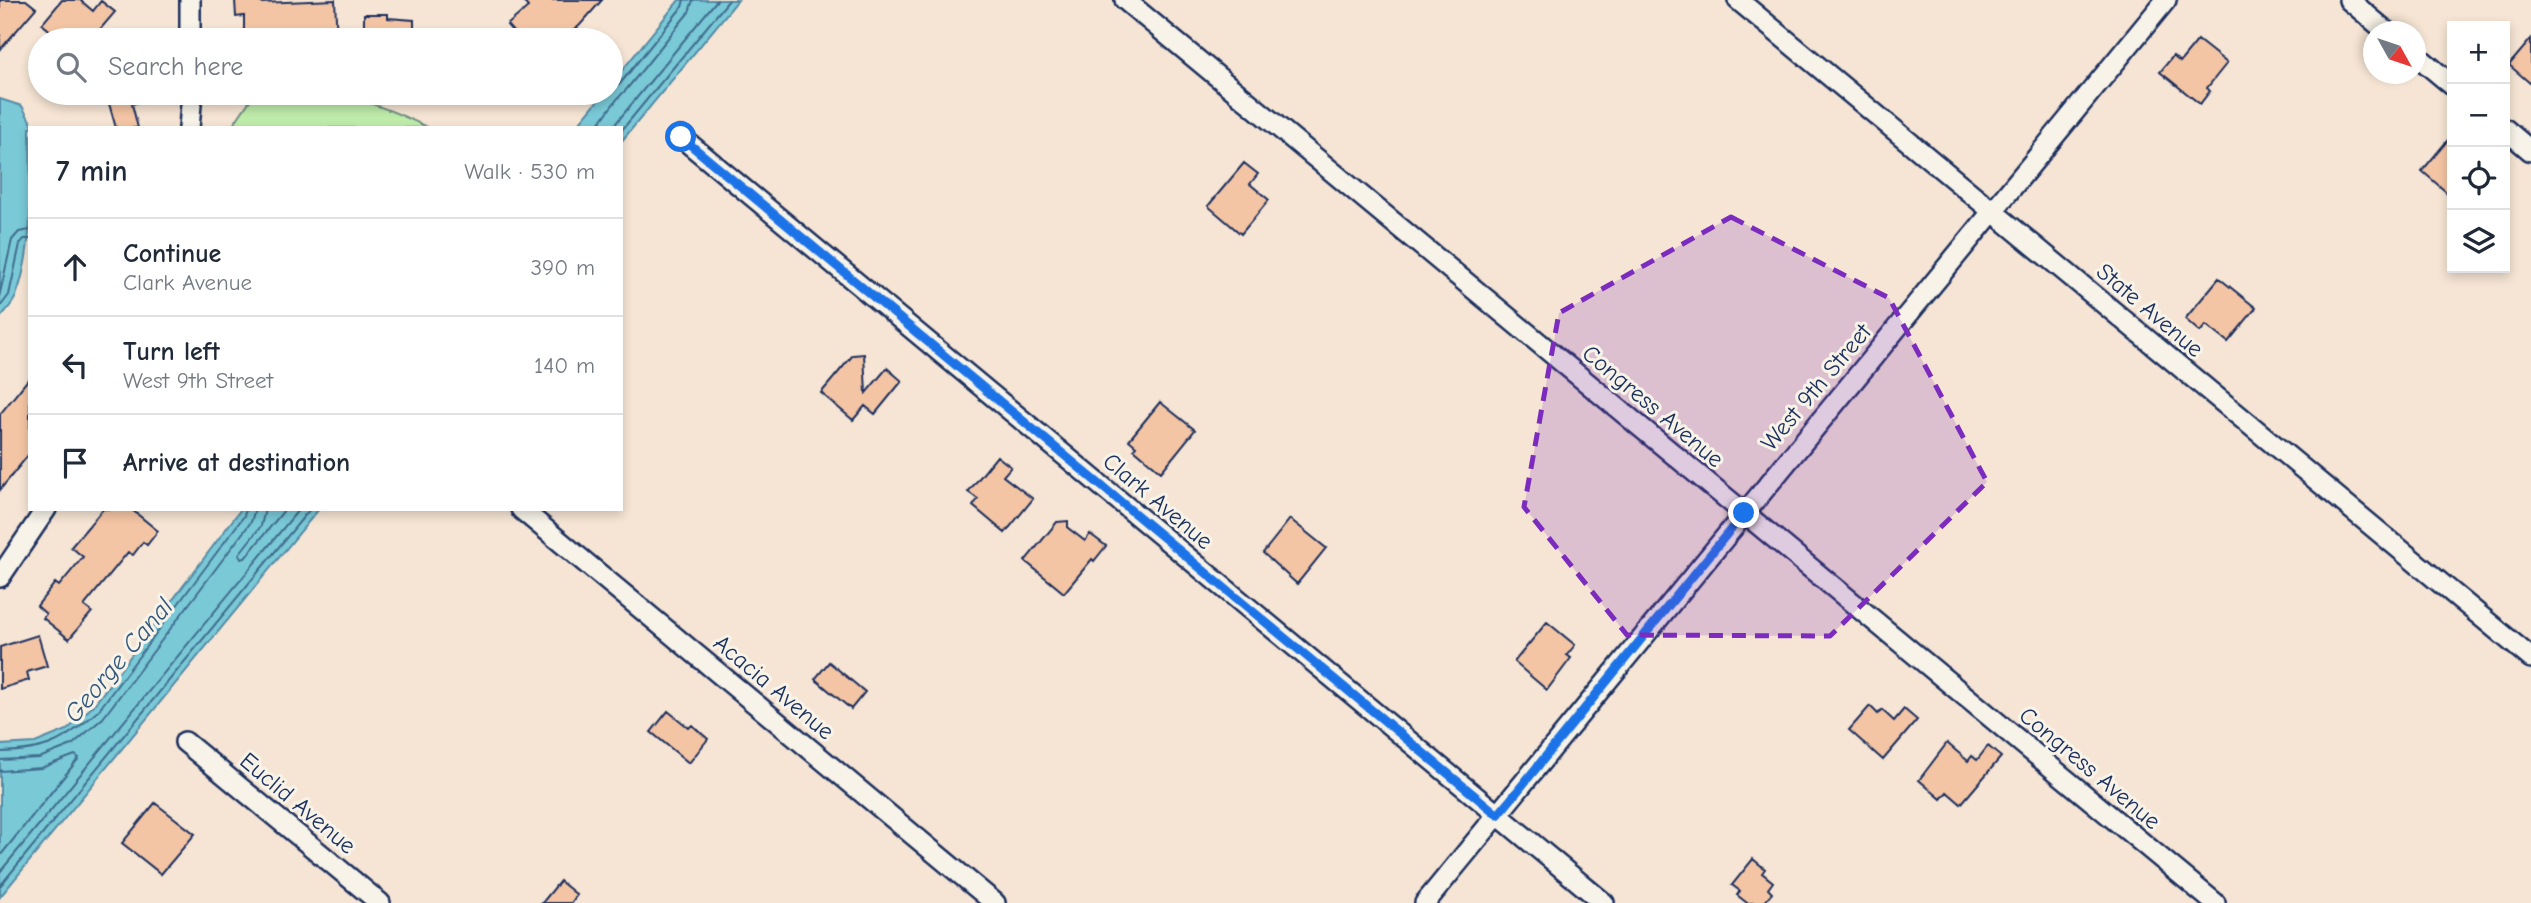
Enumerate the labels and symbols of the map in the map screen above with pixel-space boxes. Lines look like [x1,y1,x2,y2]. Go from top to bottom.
north arrow [2363,21,2426,84]
route start [665,121,696,152]
street label: State Avenue [2091,257,2209,363]
street label: West 9th Street [1755,317,1878,456]
street label: Congress Avenue [1577,339,1729,473]
street label: Clark Avenue [1097,447,1219,555]
route end [1728,497,1759,528]
water label: George Canal [58,592,180,729]
street label: Acacia Avenue [708,629,840,745]
street label: Congress Avenue [2014,701,2166,835]
street label: Euclid Avenue [234,746,362,860]

